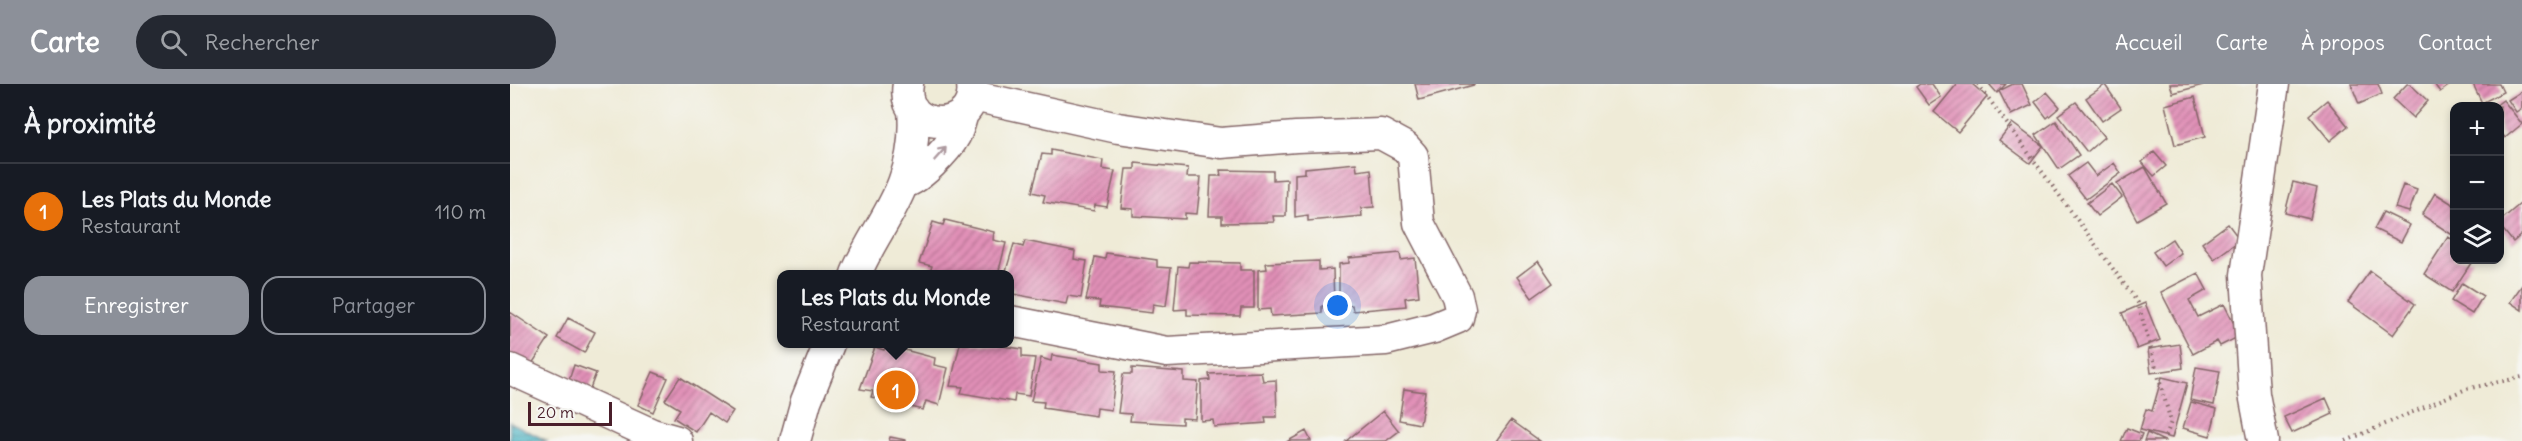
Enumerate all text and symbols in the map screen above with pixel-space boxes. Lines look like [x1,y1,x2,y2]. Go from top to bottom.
search box [136,15,556,69]
text: Carte [30,24,100,60]
icon: search [157,26,190,59]
text: Rechercher [205,28,320,56]
text: Accueil [2115,29,2183,56]
text: Carte [2216,29,2268,56]
text: À propos [2301,29,2385,56]
text: Contact [2418,29,2492,56]
map controls [2450,102,2504,264]
button: + [2450,102,2504,156]
text: À proximité [24,107,156,140]
one-way arrow [933,147,947,162]
button: − [2450,156,2504,210]
text: Les Plats du Monde [81,185,271,213]
text: 1 [40,199,47,224]
text: 110 m [435,199,486,224]
button: layers [2450,210,2504,264]
text: Restaurant [81,213,180,238]
popup [777,270,1014,348]
button: Enregistrer [24,276,249,335]
button: Partager [261,276,486,335]
text: Les Plats du Monde [800,283,991,311]
your location [1323,291,1352,320]
text: Restaurant [800,311,900,336]
pin: 1 [876,368,916,412]
scale bar [528,399,612,426]
text: 20 m [537,402,574,422]

